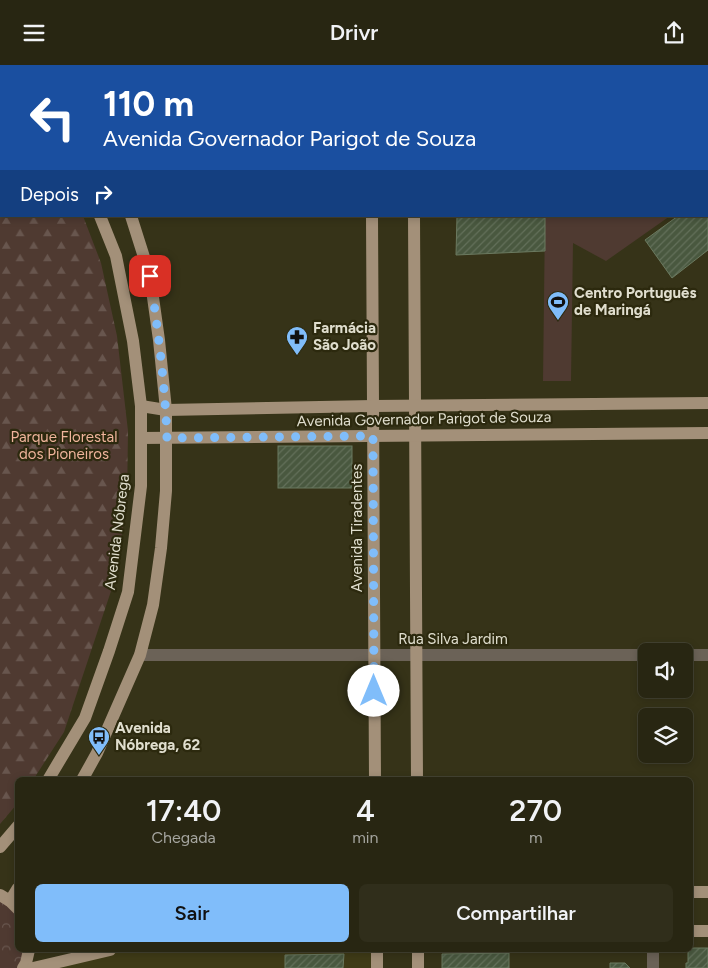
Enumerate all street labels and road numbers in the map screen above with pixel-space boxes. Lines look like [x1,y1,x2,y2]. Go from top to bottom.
street label: Avenida Governador Parigot de Souza [297,408,551,430]
street label: Avenida Tiradentes [348,464,366,592]
street label: Avenida Nóbrega [101,473,133,591]
street label: Rua Silva Jardim [398,630,508,648]

